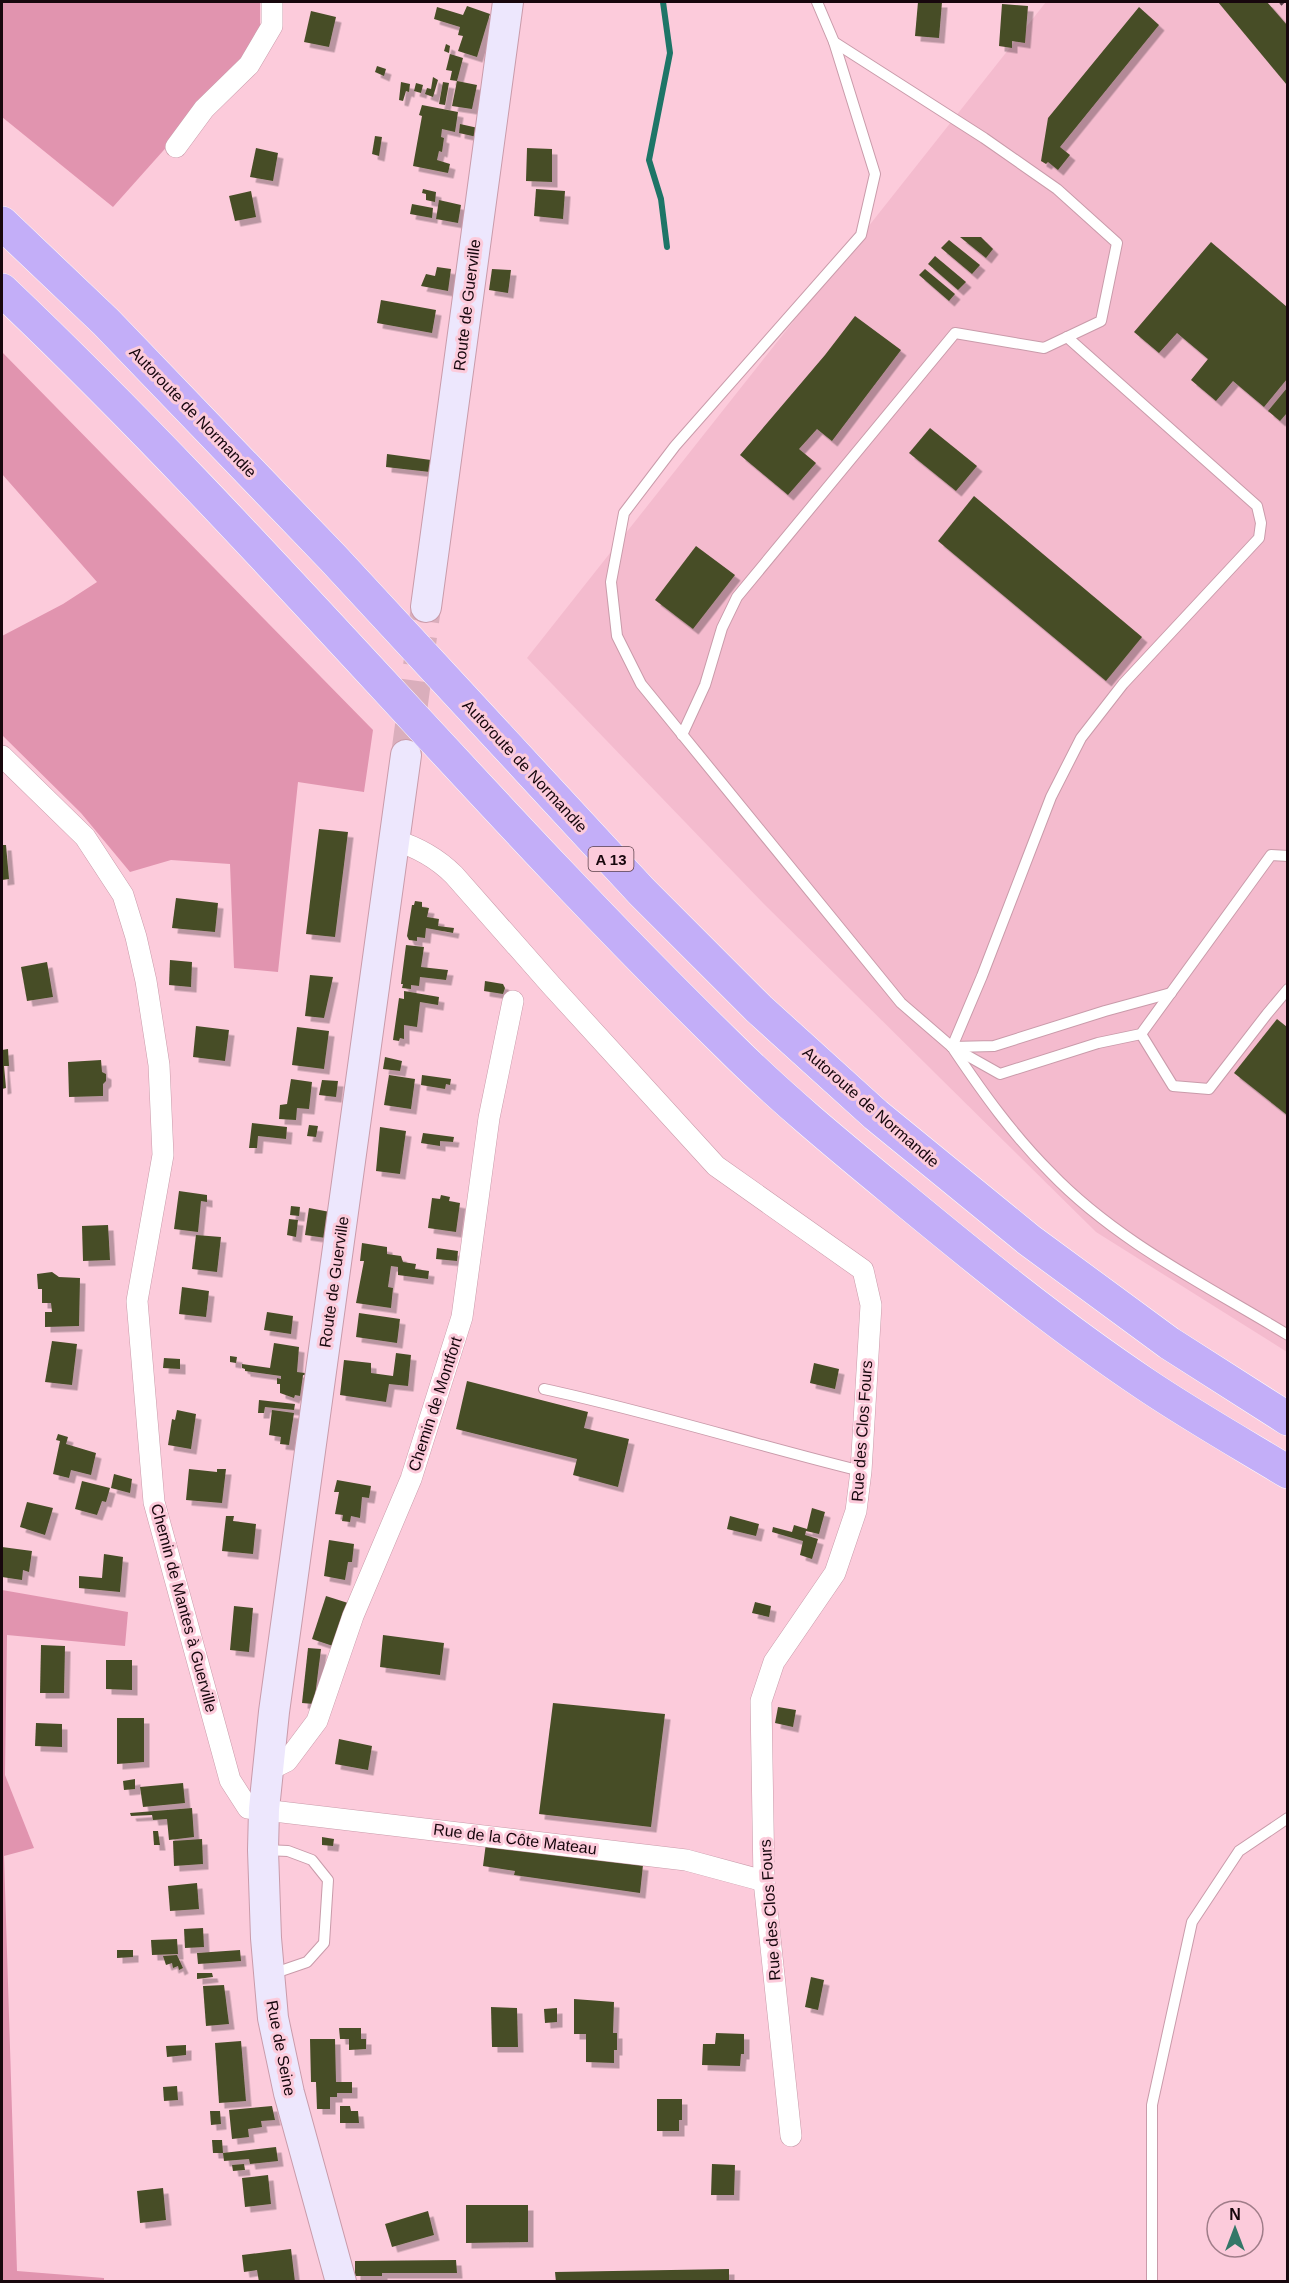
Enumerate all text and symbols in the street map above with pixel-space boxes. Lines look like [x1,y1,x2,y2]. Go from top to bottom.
street label: Route de Guerville [450,238,484,372]
street label: Autoroute de Normandie [126,343,260,481]
street label: Autoroute de Normandie [459,696,591,836]
road number: A 13 [588,847,634,871]
street label: Autoroute de Normandie [800,1043,942,1171]
street label: Route de Guerville [316,1215,352,1349]
street label: Chemin de Montfort [405,1334,465,1473]
street label: Rue des Clos Fours [849,1360,875,1502]
street label: Chemin de Mantes à Guerville [148,1502,220,1714]
street label: Rue de la Côte Mateau [432,1821,598,1857]
street label: Rue des Clos Fours [757,1839,783,1981]
street label: Rue de Seine [263,1999,299,2097]
north arrow [1205,2199,1265,2259]
text: N [1229,2206,1241,2223]

